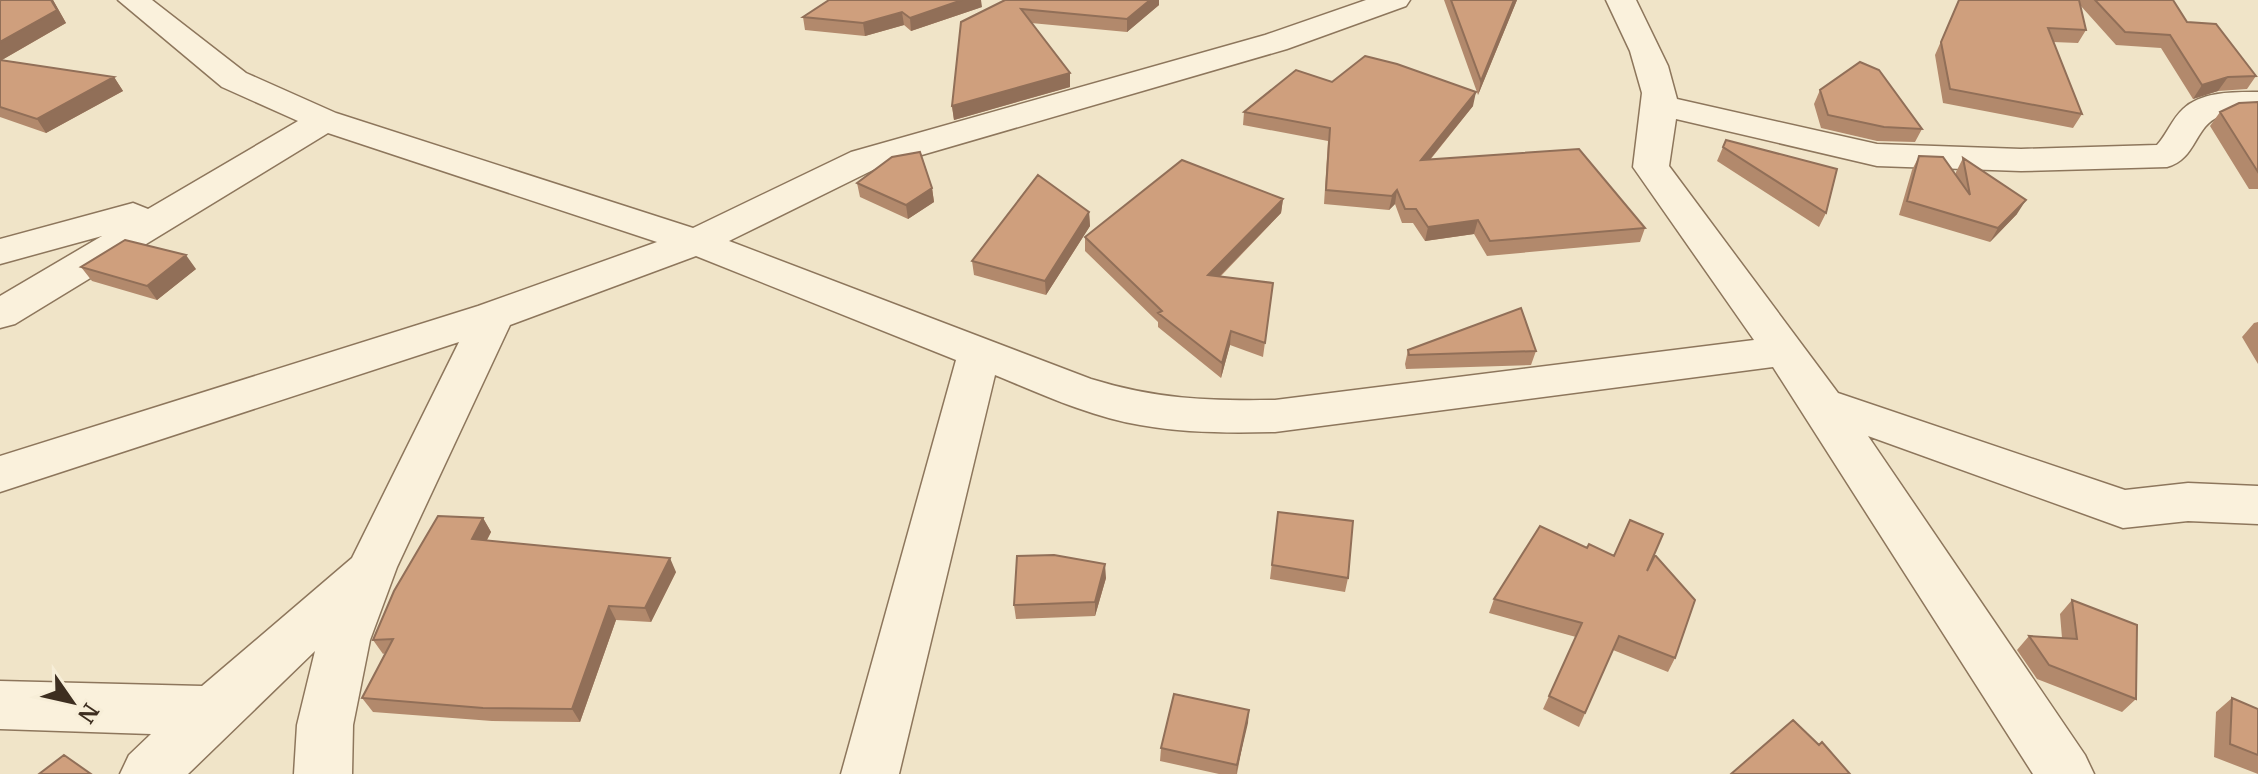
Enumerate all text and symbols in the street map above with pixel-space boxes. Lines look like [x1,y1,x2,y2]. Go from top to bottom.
north arrow [32,662,112,742]
text: N [72,698,105,729]

